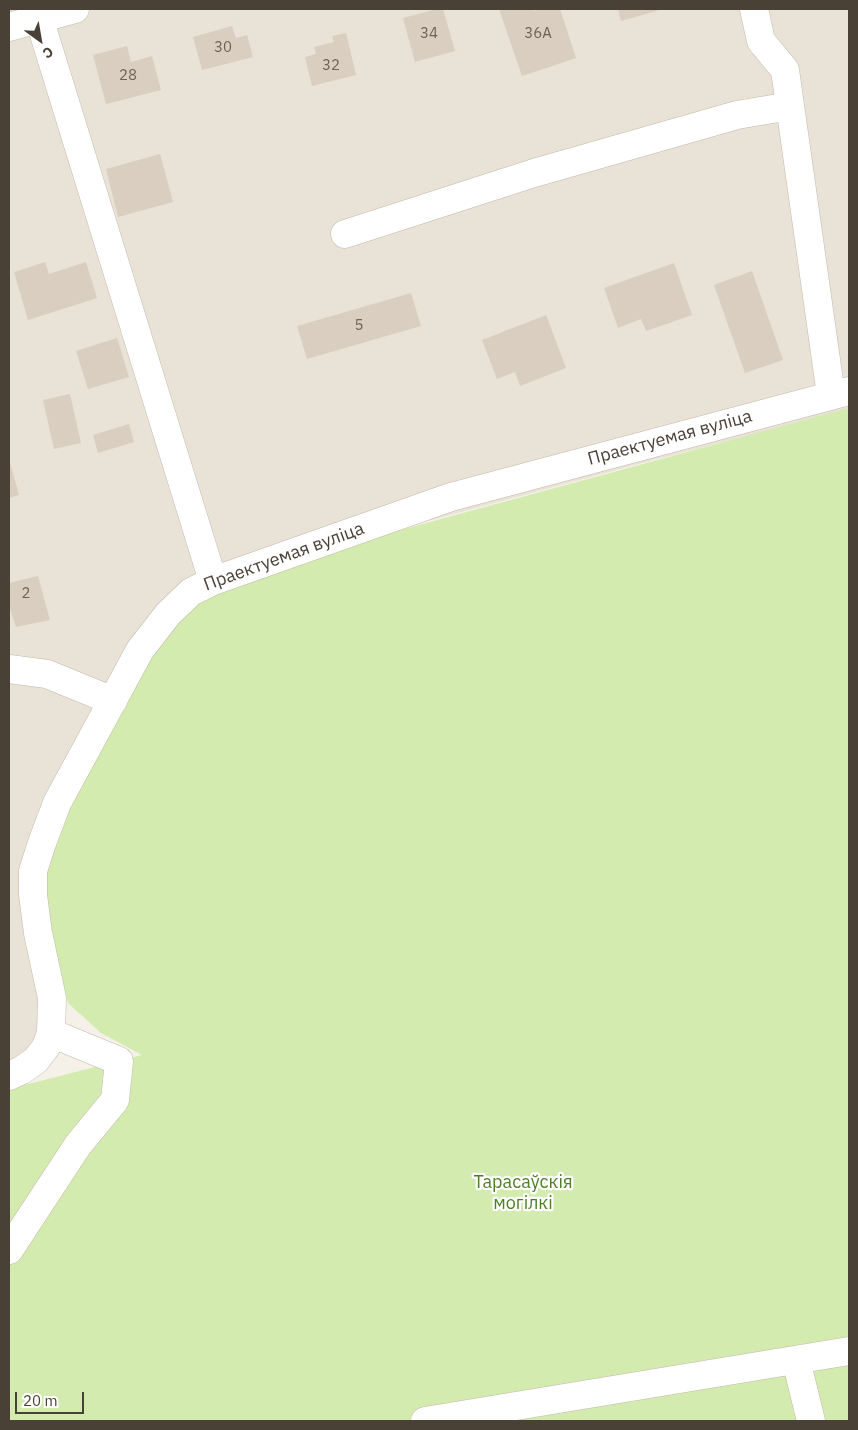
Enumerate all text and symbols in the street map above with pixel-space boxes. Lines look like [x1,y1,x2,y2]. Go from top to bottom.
north arrow [15,15,65,65]
house number: 34 [420,25,438,43]
house number: 36А [524,25,552,43]
house number: 30 [214,39,232,57]
text: С [39,43,57,63]
house number: 32 [322,57,340,75]
house number: 28 [119,67,137,85]
house number: 5 [355,317,363,335]
street label: Праектуемая вуліца [585,406,755,470]
street label: Праектуемая вуліца [201,518,367,596]
house number: 2 [22,585,30,603]
park label: Тарасаўскія могілкі [473,1172,573,1214]
scale bar [18,1382,86,1414]
text: 20 m [23,1391,58,1410]

